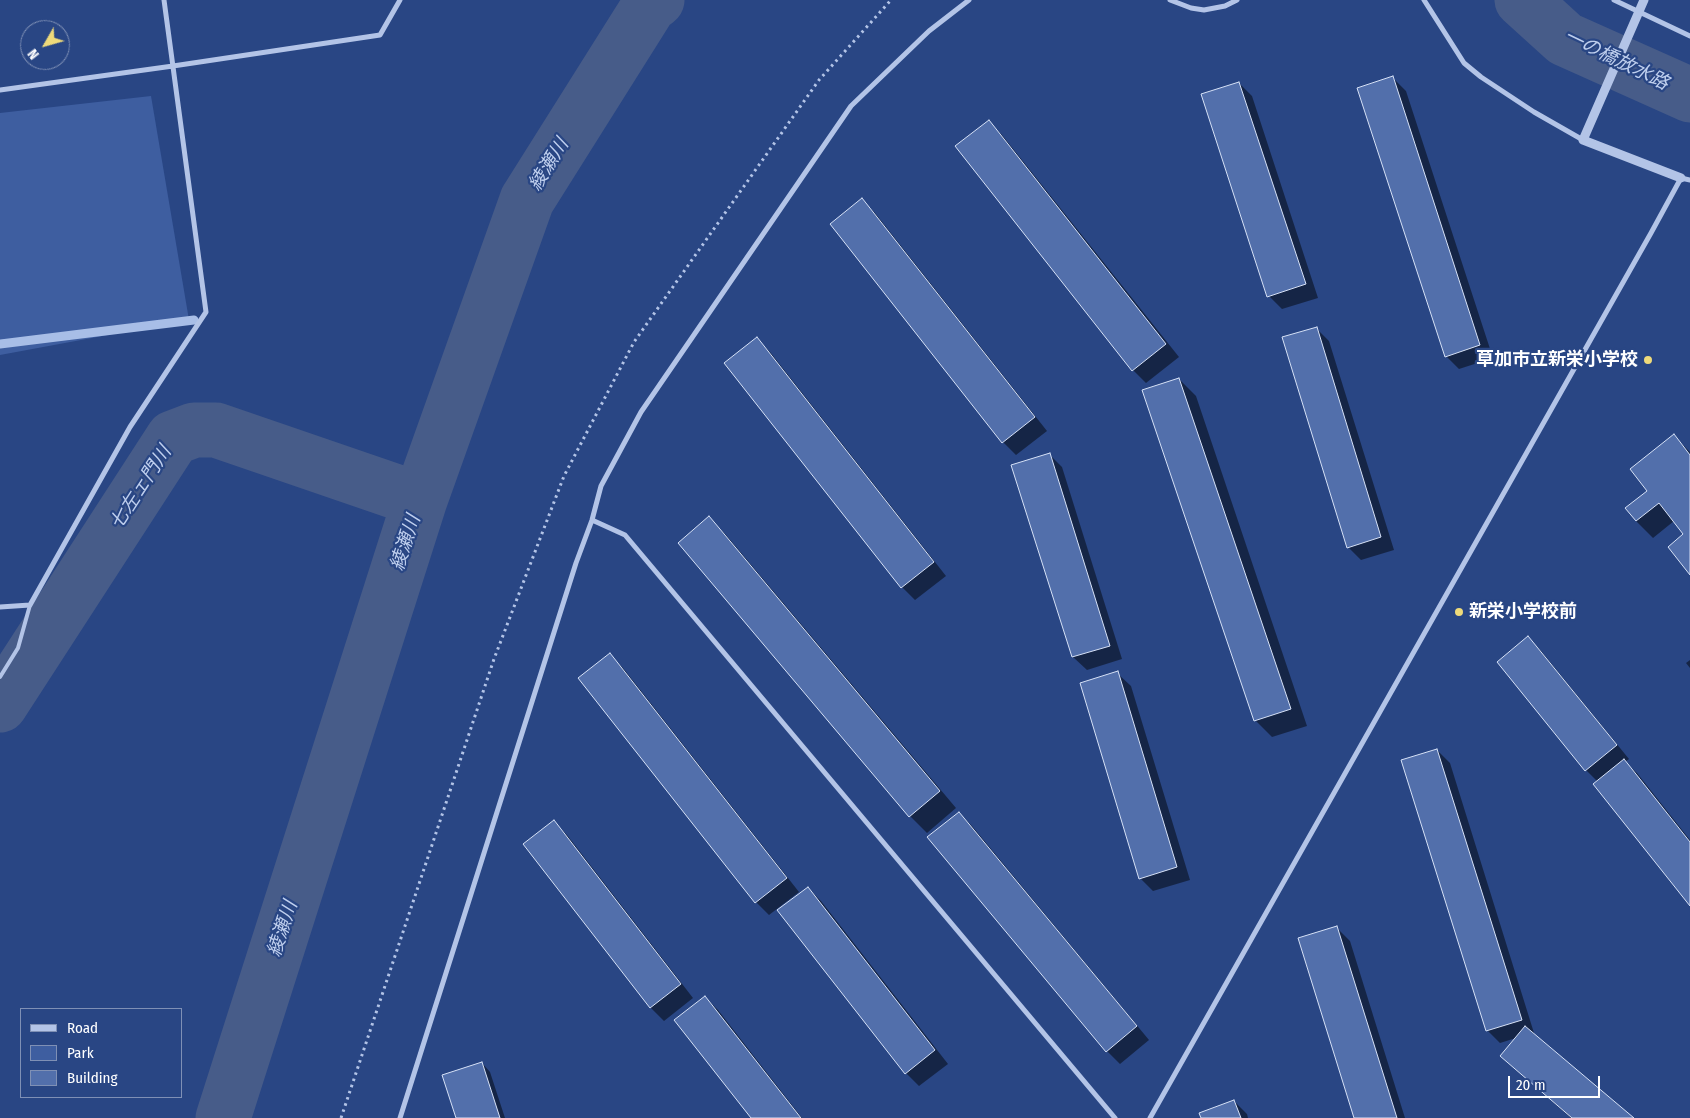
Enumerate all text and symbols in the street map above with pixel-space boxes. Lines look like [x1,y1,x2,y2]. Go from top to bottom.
north arrow [20,20,70,70]
water label: 一の橋放水路 [1560,25,1672,95]
text: N [24,45,43,62]
water label: 綾瀬川 [524,135,574,195]
place label: 草加市立新栄小学校 [1476,349,1638,371]
marker: 草加市立新栄小学校 [1642,354,1654,366]
water label: 七左ェ門川 [106,442,176,534]
water label: 綾瀬川 [386,512,426,574]
place label: 新栄小学校前 [1469,601,1577,623]
marker: 新栄小学校前 [1453,606,1465,618]
water label: 綾瀬川 [263,898,303,960]
legend [20,1008,182,1098]
text: Road [67,1019,98,1037]
text: Park [67,1044,94,1062]
scale bar [1510,1066,1602,1098]
text: Building [67,1069,118,1087]
text: 20 m [1516,1076,1546,1094]

